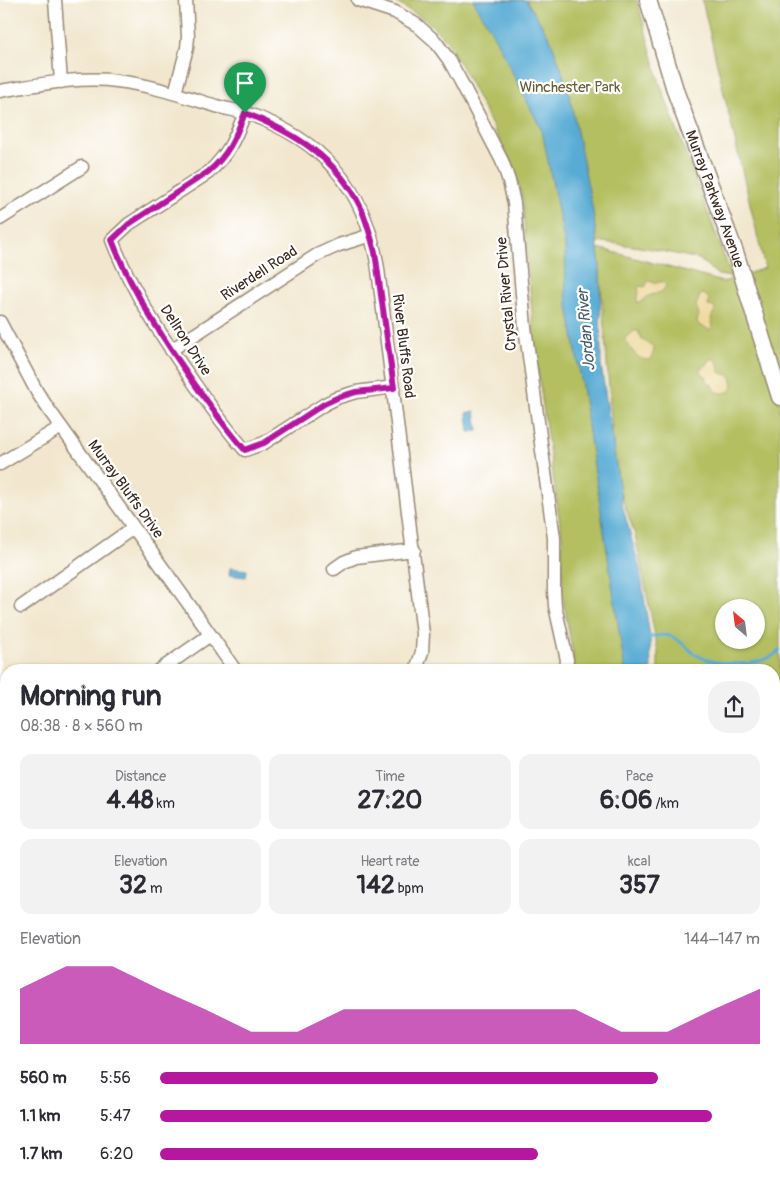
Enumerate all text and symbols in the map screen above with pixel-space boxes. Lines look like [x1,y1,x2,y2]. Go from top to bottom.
pin [224,62,266,113]
icon: arrive [231,69,259,97]
park label: Winchester Park [520,78,621,97]
street label: Murray Parkway Avenue [681,128,749,271]
street label: Crystal River Drive [492,236,521,352]
street label: Riverdell Road [217,242,301,305]
water label: Jordan River [572,286,600,372]
street label: River Bluffs Road [388,293,419,399]
street label: Dellron Drive [156,301,216,380]
street label: Murray Bluffs Drive [83,436,168,543]
north arrow [715,599,765,649]
map controls [715,599,765,649]
text: Morning run [20,679,162,714]
button: share [708,681,760,733]
text: 08:38 · 8 × 560 m [20,716,143,736]
text: Distance [115,768,166,785]
text: Time [375,768,405,785]
text: Pace [625,768,653,785]
text: 4.48 [106,785,154,816]
text: 27:20 [358,785,422,816]
text: 6:06 [600,785,653,816]
text: km [154,795,175,812]
text: /km [653,795,679,812]
text: Elevation [114,853,167,870]
text: Heart rate [360,853,420,870]
text: kcal [628,853,651,870]
text: 32 [119,870,147,901]
text: 142 [356,870,395,901]
text: 357 [619,870,660,901]
text: m [147,880,162,897]
text: bpm [395,880,424,897]
text: Elevation [20,929,81,949]
text: 144–147 m [684,929,760,949]
text: 560 m [20,1068,67,1088]
text: 5:56 [100,1068,131,1088]
text: 1.1 km [20,1106,60,1126]
text: 5:47 [100,1106,131,1126]
text: 1.7 km [20,1144,63,1164]
text: 6:20 [100,1144,133,1164]

